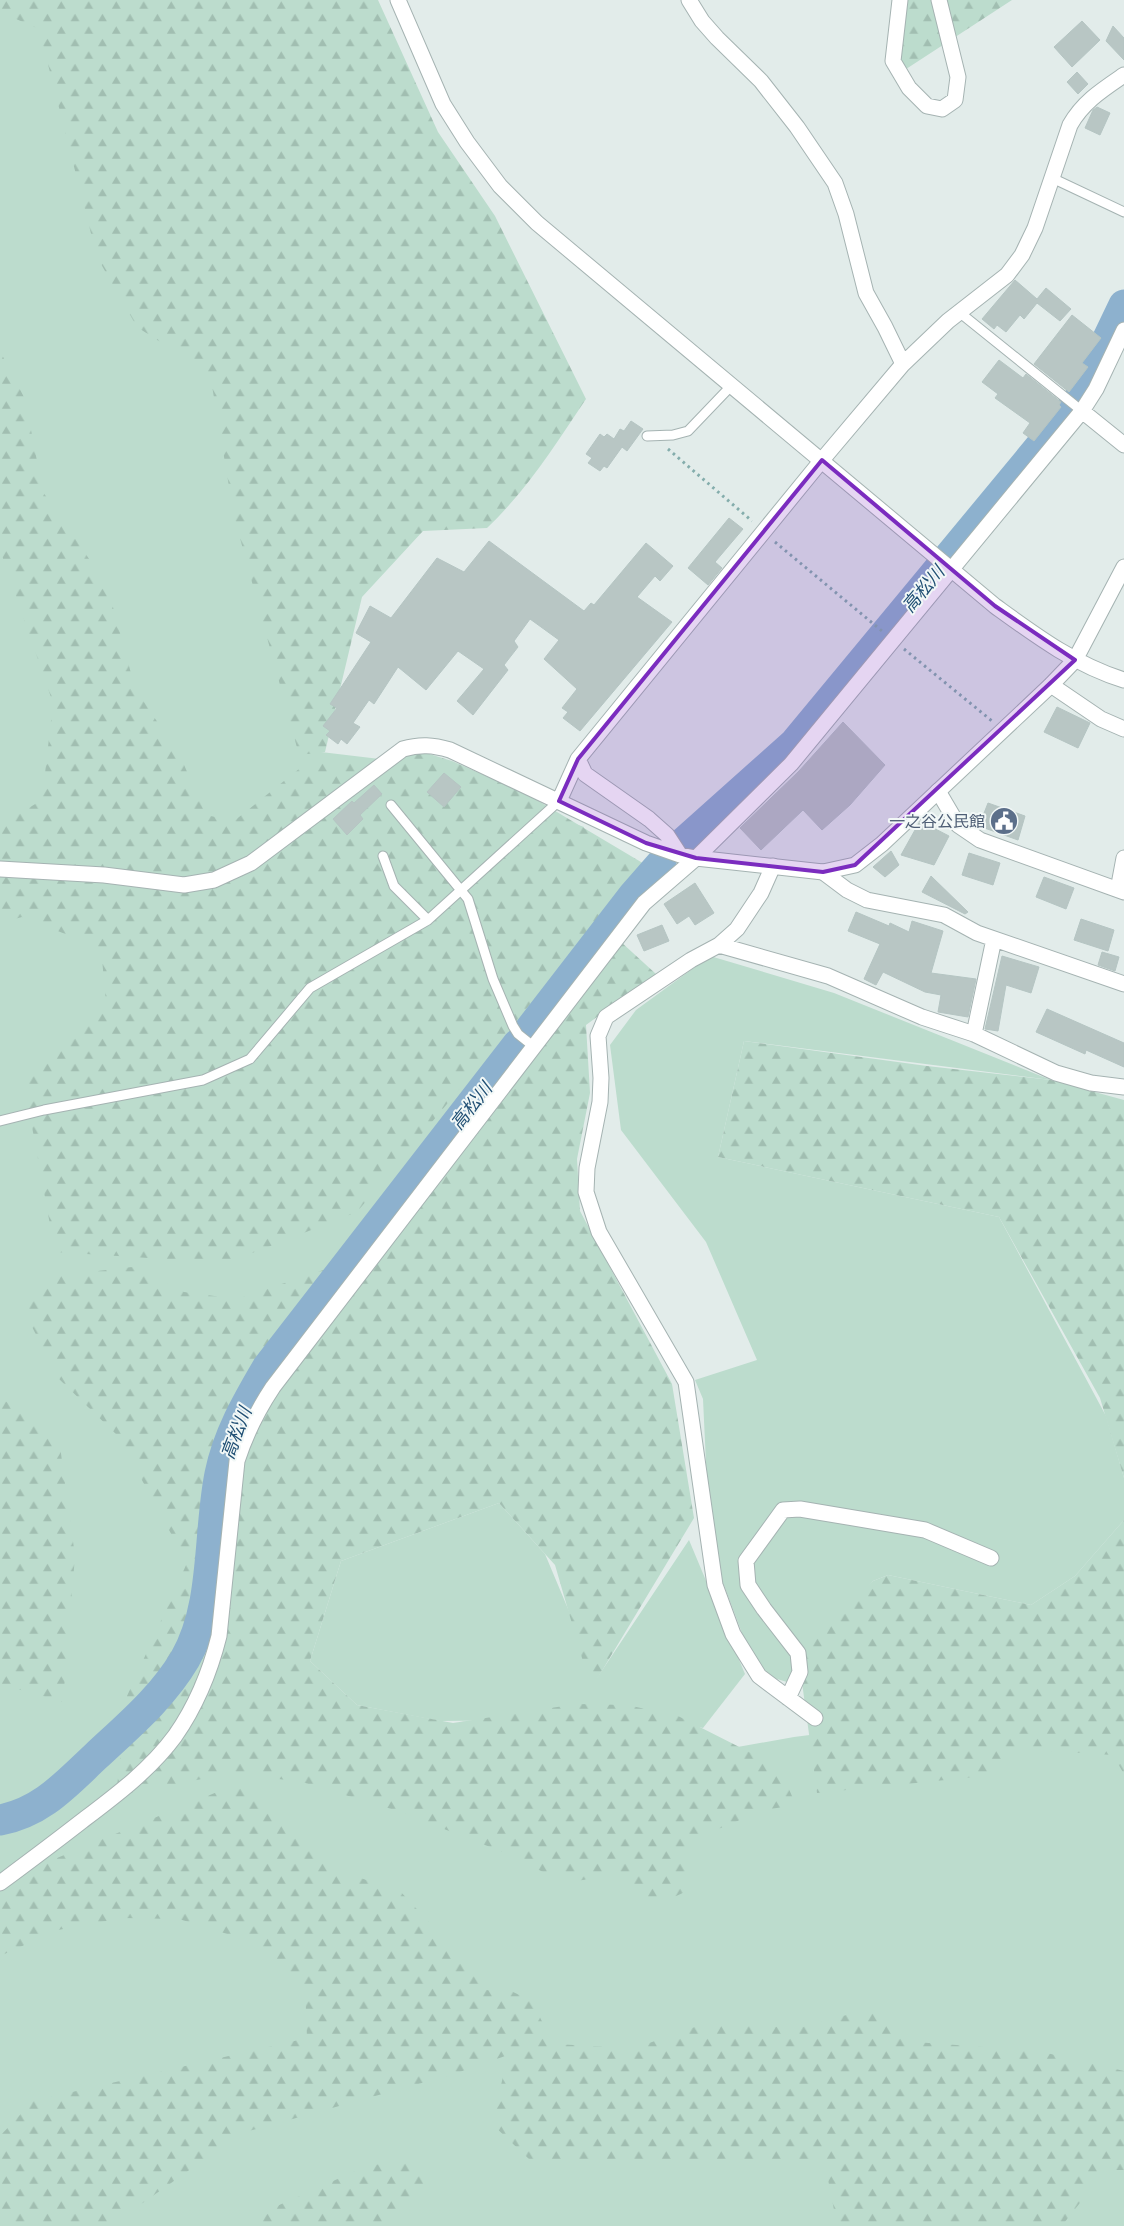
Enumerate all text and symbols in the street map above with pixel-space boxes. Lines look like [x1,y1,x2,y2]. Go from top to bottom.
water label: 高松川 [898,560,950,616]
public building icon: 一之谷公民館 [989,806,1019,836]
place label: 一之谷公民館 [889,812,985,831]
water label: 高松川 [446,1077,497,1134]
water label: 高松川 [217,1402,256,1462]

